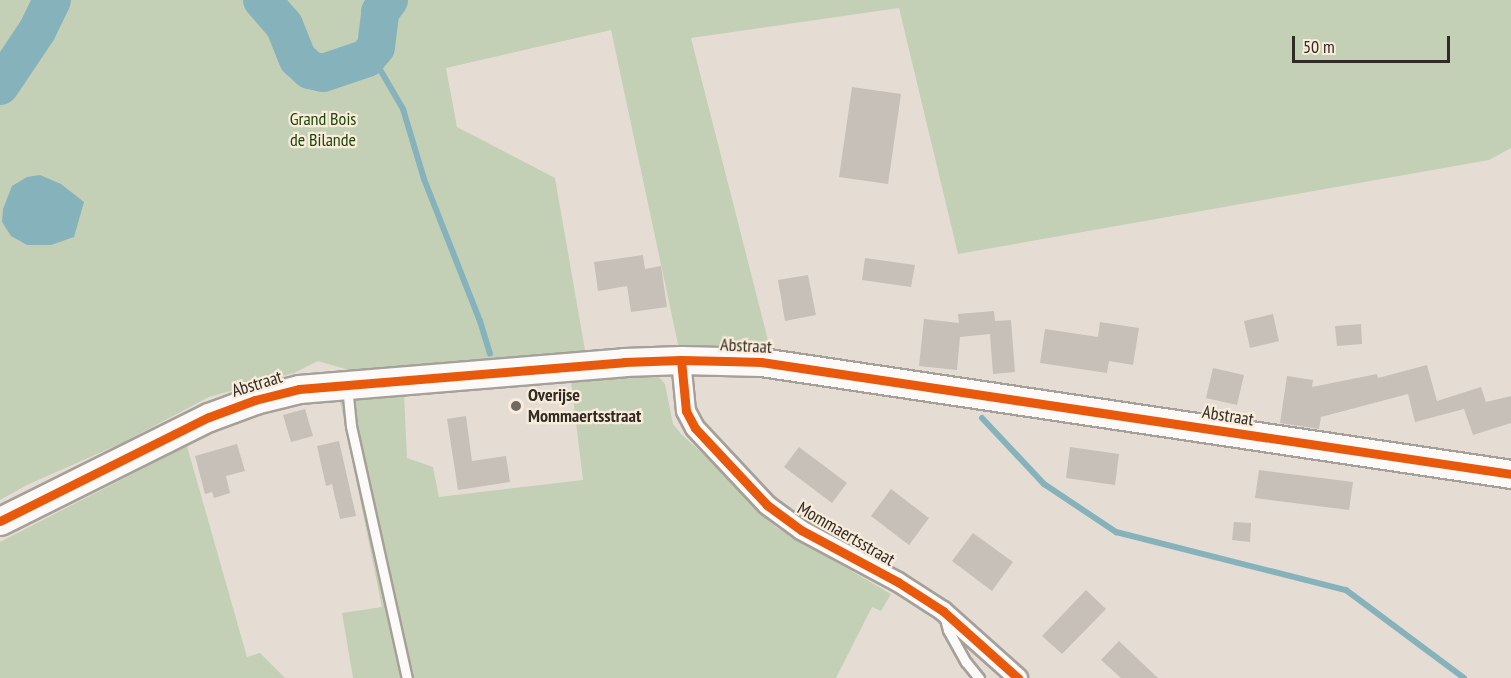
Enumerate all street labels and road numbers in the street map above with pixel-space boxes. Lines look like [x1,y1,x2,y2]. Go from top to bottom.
street label: Abstraat [720,334,772,358]
street label: Abstraat [229,366,285,402]
street label: Abstraat [1201,401,1255,431]
street label: Mommaertsstraat [793,497,899,571]

